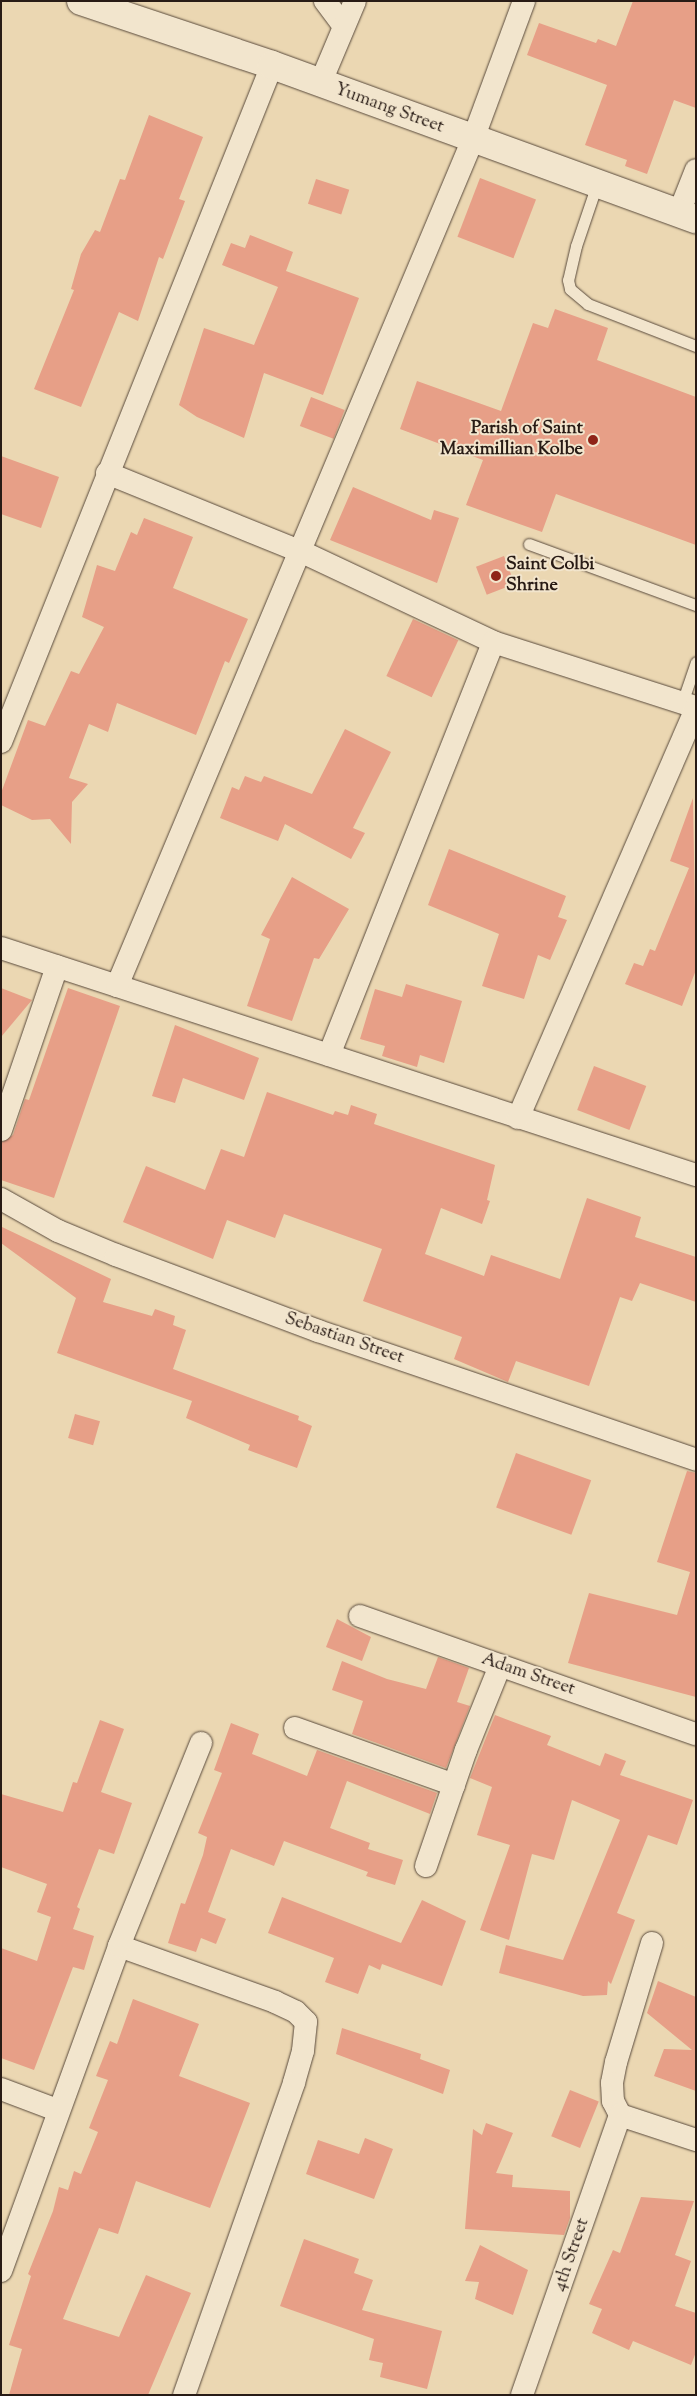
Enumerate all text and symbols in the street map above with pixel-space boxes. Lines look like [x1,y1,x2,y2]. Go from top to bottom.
street label: Yumang Street [331,79,447,139]
place label: Parish of Saint Maximillian Kolbe [440,419,583,462]
marker: Parish of Saint Maximillian Kolbe [587,434,599,446]
place label: Saint Colbi Shrine [506,555,594,598]
marker: Saint Colbi Shrine [490,570,502,582]
street label: Sebastian Street [282,1308,406,1370]
street label: Adam Street [478,1649,578,1701]
street label: 4th Street [549,2216,595,2294]

